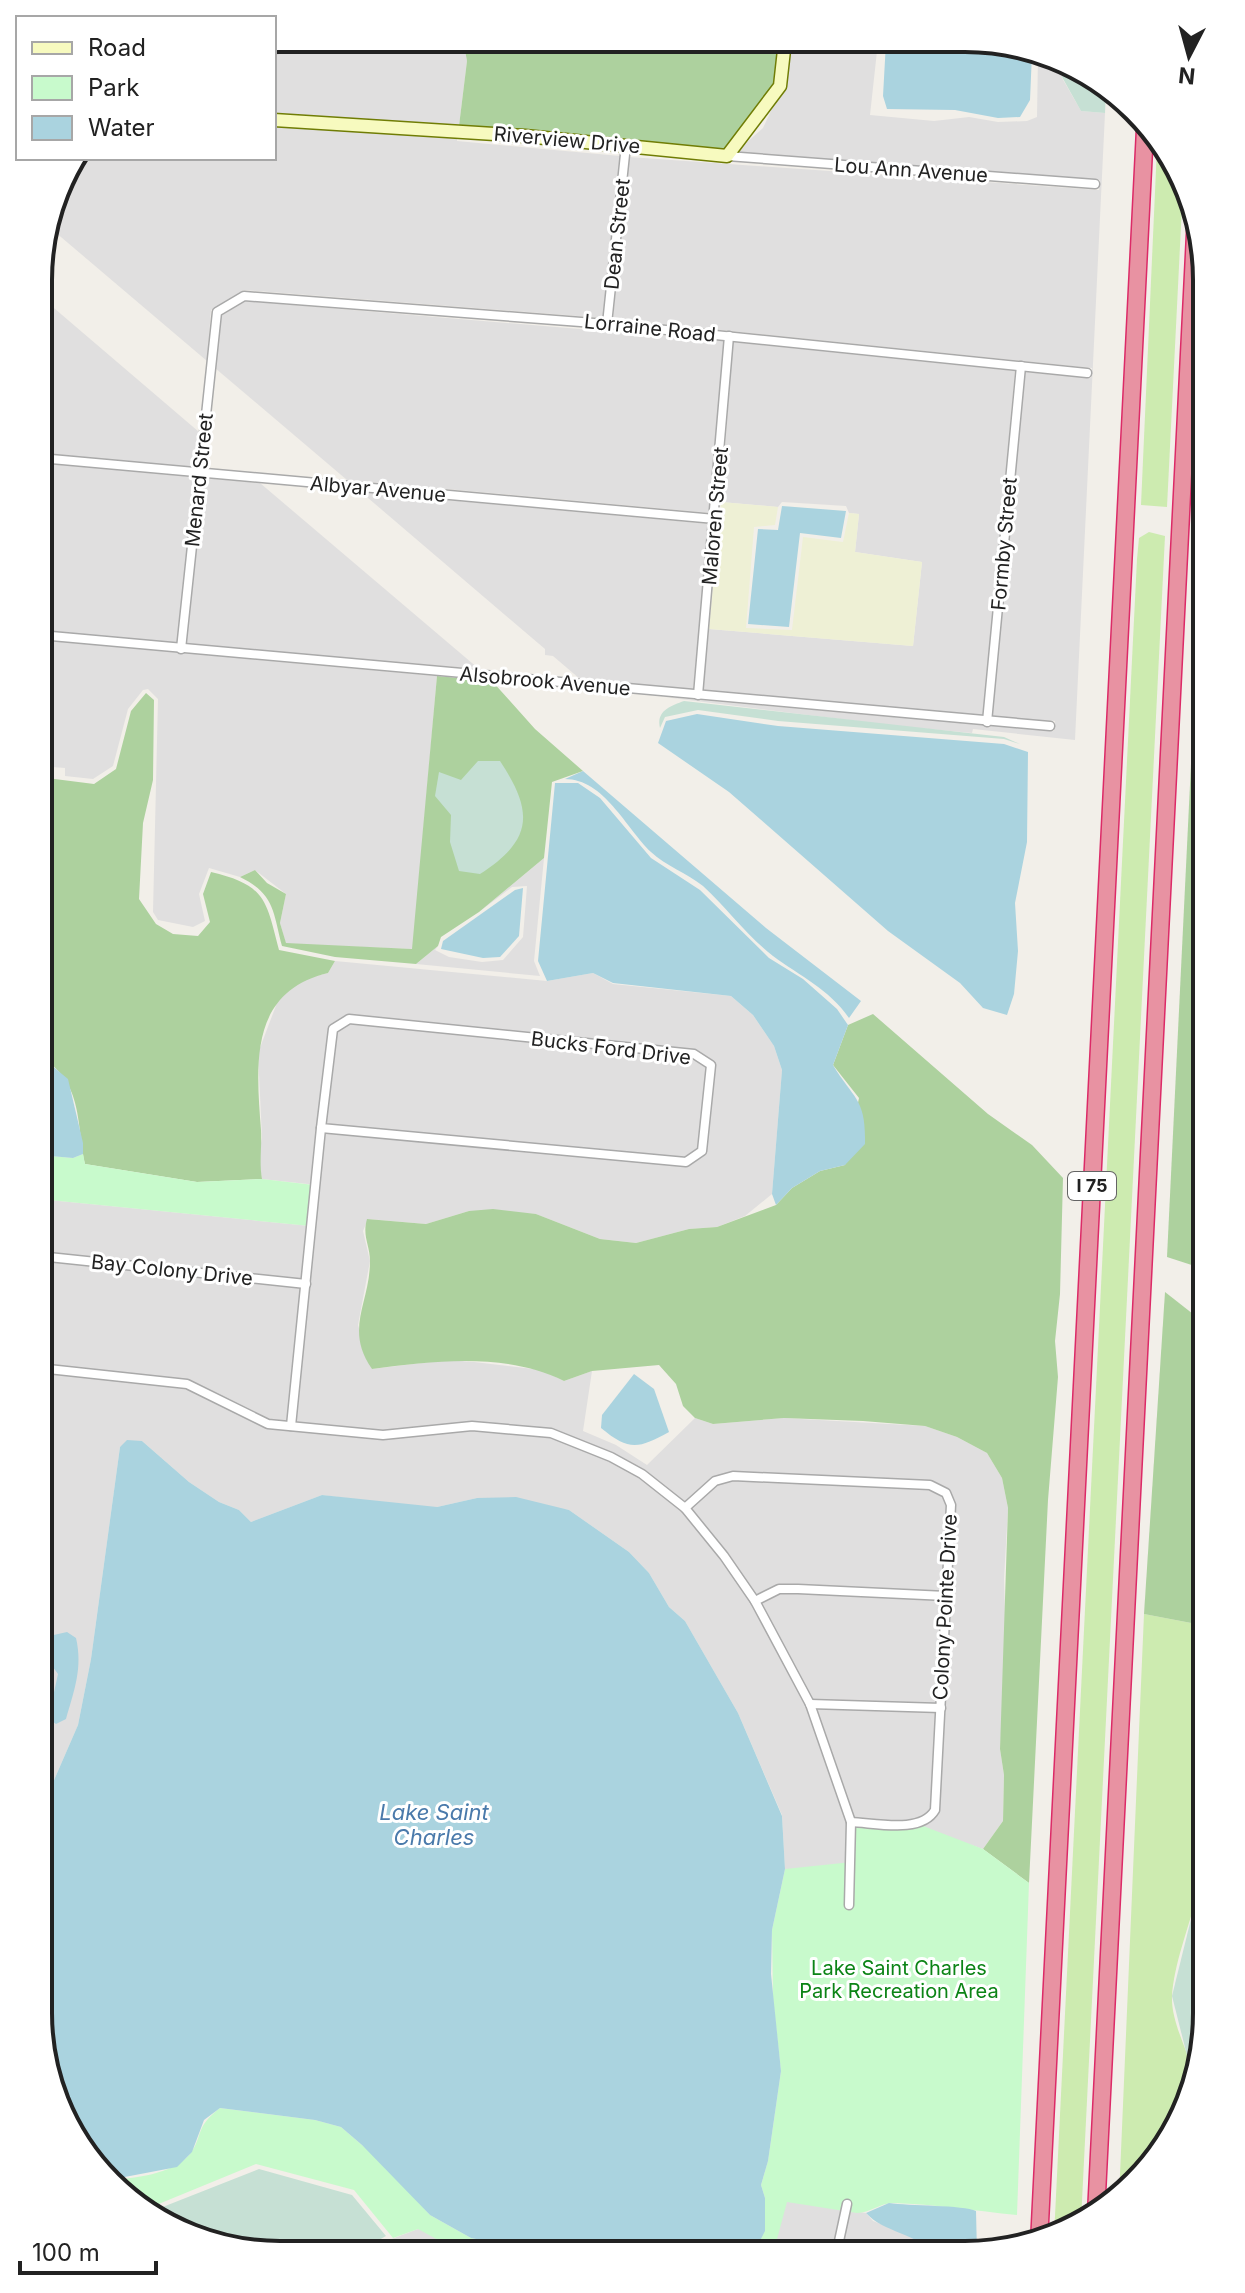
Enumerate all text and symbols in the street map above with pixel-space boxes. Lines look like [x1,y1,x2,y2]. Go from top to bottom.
legend [16,16,276,160]
north arrow [1149,16,1229,96]
text: Road [88,33,146,62]
text: N [1177,62,1197,90]
text: Park [88,73,139,102]
text: Water [88,113,155,142]
street label: Riverview Drive [493,122,641,158]
street label: Lou Ann Avenue [833,153,989,187]
street label: Dean Street [599,177,635,291]
street label: Lorraine Road [583,309,717,347]
street label: Menard Street [180,412,218,548]
street label: Maloren Street [697,445,733,586]
street label: Albyar Avenue [309,471,447,507]
street label: Formby Street [986,476,1022,612]
street label: Alsobrook Avenue [459,662,631,700]
street label: Bucks Ford Drive [530,1026,692,1070]
road number: I 75 [1068,1172,1116,1200]
street label: Bay Colony Drive [90,1250,254,1290]
street label: Colony Pointe Drive [928,1513,962,1701]
water label: Lake Saint Charles [379,1799,490,1850]
park label: Lake Saint Charles Park Recreation Area [799,1956,999,2003]
scale bar [20,2225,156,2275]
text: 100 m [32,2238,100,2267]

